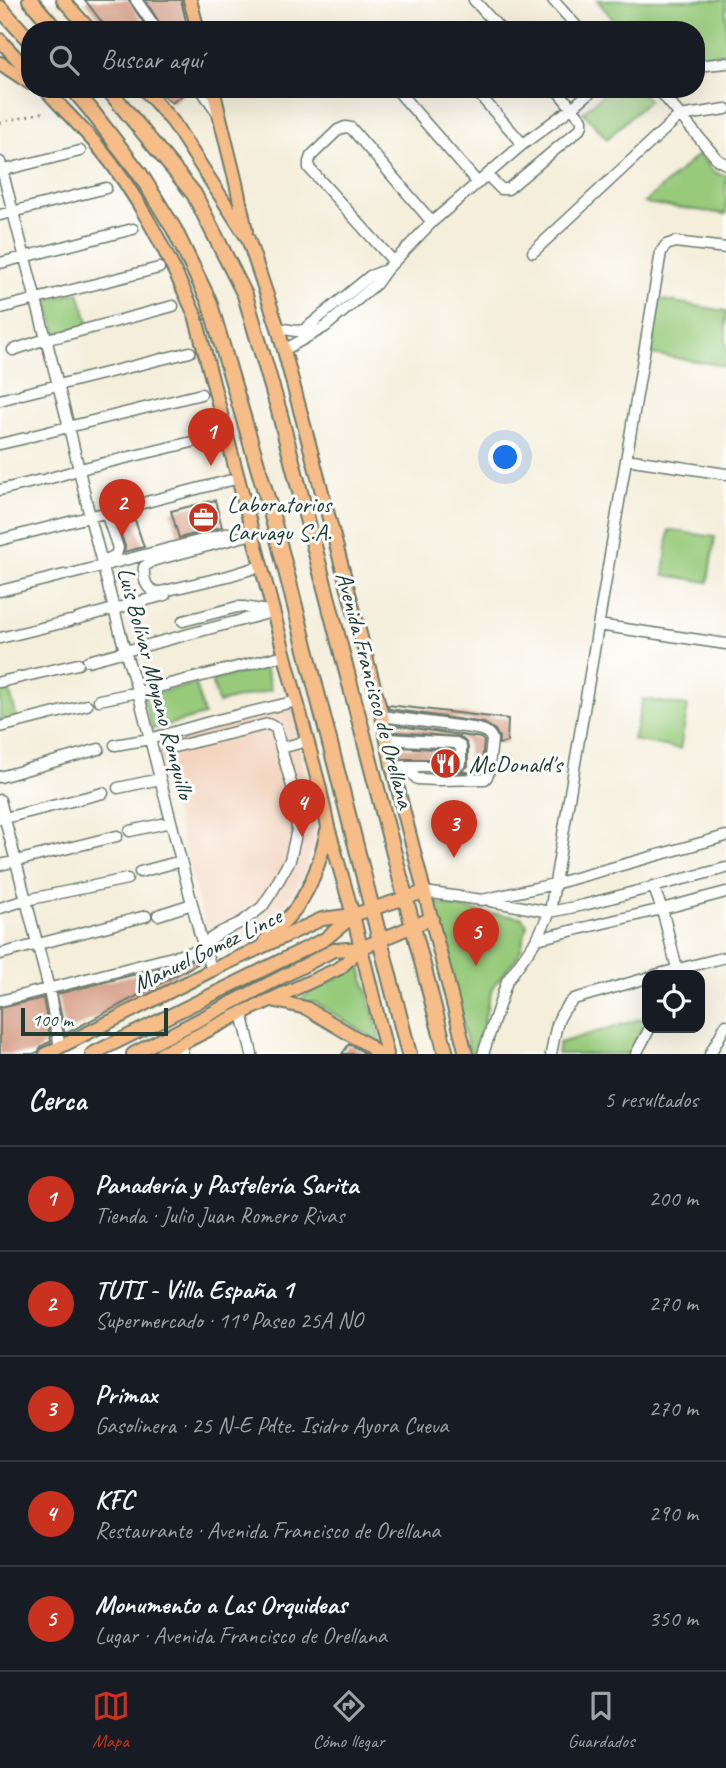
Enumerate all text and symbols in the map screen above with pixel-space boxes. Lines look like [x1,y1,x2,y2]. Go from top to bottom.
search box [21,21,705,98]
icon: search [45,41,83,79]
text: Buscar aquí [101,43,203,76]
pin: 1 [188,408,234,466]
your location [488,440,522,474]
pin: 2 [99,479,145,537]
place label: Laboratorios Carvagu S.A. [227,489,333,547]
office icon: Laboratorios Carvagu S.A. [187,501,221,535]
street label: Luis Bolívar Moyano Ronquillo [111,564,202,804]
street label: Avenida Francisco de Orellana [329,569,421,813]
restaurant icon: McDonald's [429,747,463,781]
place label: McDonald's [469,749,565,779]
pin: 4 [279,779,325,837]
pin: 3 [431,800,477,858]
street label: Manuel Gomez Lince [128,900,288,999]
pin: 5 [453,908,499,966]
map controls [642,970,705,1033]
button: locate [642,970,705,1033]
scale bar [21,1005,168,1037]
text: 100 m [32,1008,73,1032]
text: Cerca [28,1081,86,1119]
text: 5 resultados [604,1085,698,1114]
text: Panadería y Pastelería Sarita [95,1168,358,1201]
text: 1 [46,1184,56,1213]
text: 200 m [649,1184,698,1213]
text: Tienda · Julio Juan Romero Rivas [95,1201,344,1230]
text: TUTI - Villa España 1 [95,1273,293,1306]
text: 2 [46,1289,56,1318]
text: 270 m [649,1289,698,1318]
text: Supermercado · 11º Paseo 25A NO [95,1306,363,1335]
text: Primax [95,1378,157,1411]
text: 3 [46,1394,56,1423]
text: 270 m [649,1394,698,1423]
text: Gasolinera · 25 N-E Pdte. Isidro Ayora Cueva [95,1411,448,1440]
text: KFC [95,1483,134,1516]
text: 4 [46,1499,56,1528]
text: 290 m [649,1499,698,1528]
text: Restaurante · Avenida Francisco de Orellana [95,1516,440,1545]
text: Monumento a Las Orquideas [95,1588,347,1621]
text: 5 [46,1604,56,1633]
text: 350 m [649,1604,698,1633]
text: Lugar · Avenida Francisco de Orellana [95,1621,387,1650]
tab: Mapa [92,1687,130,1753]
tab: Cómo llegar [313,1687,385,1753]
tab: Guardados [568,1687,634,1753]

